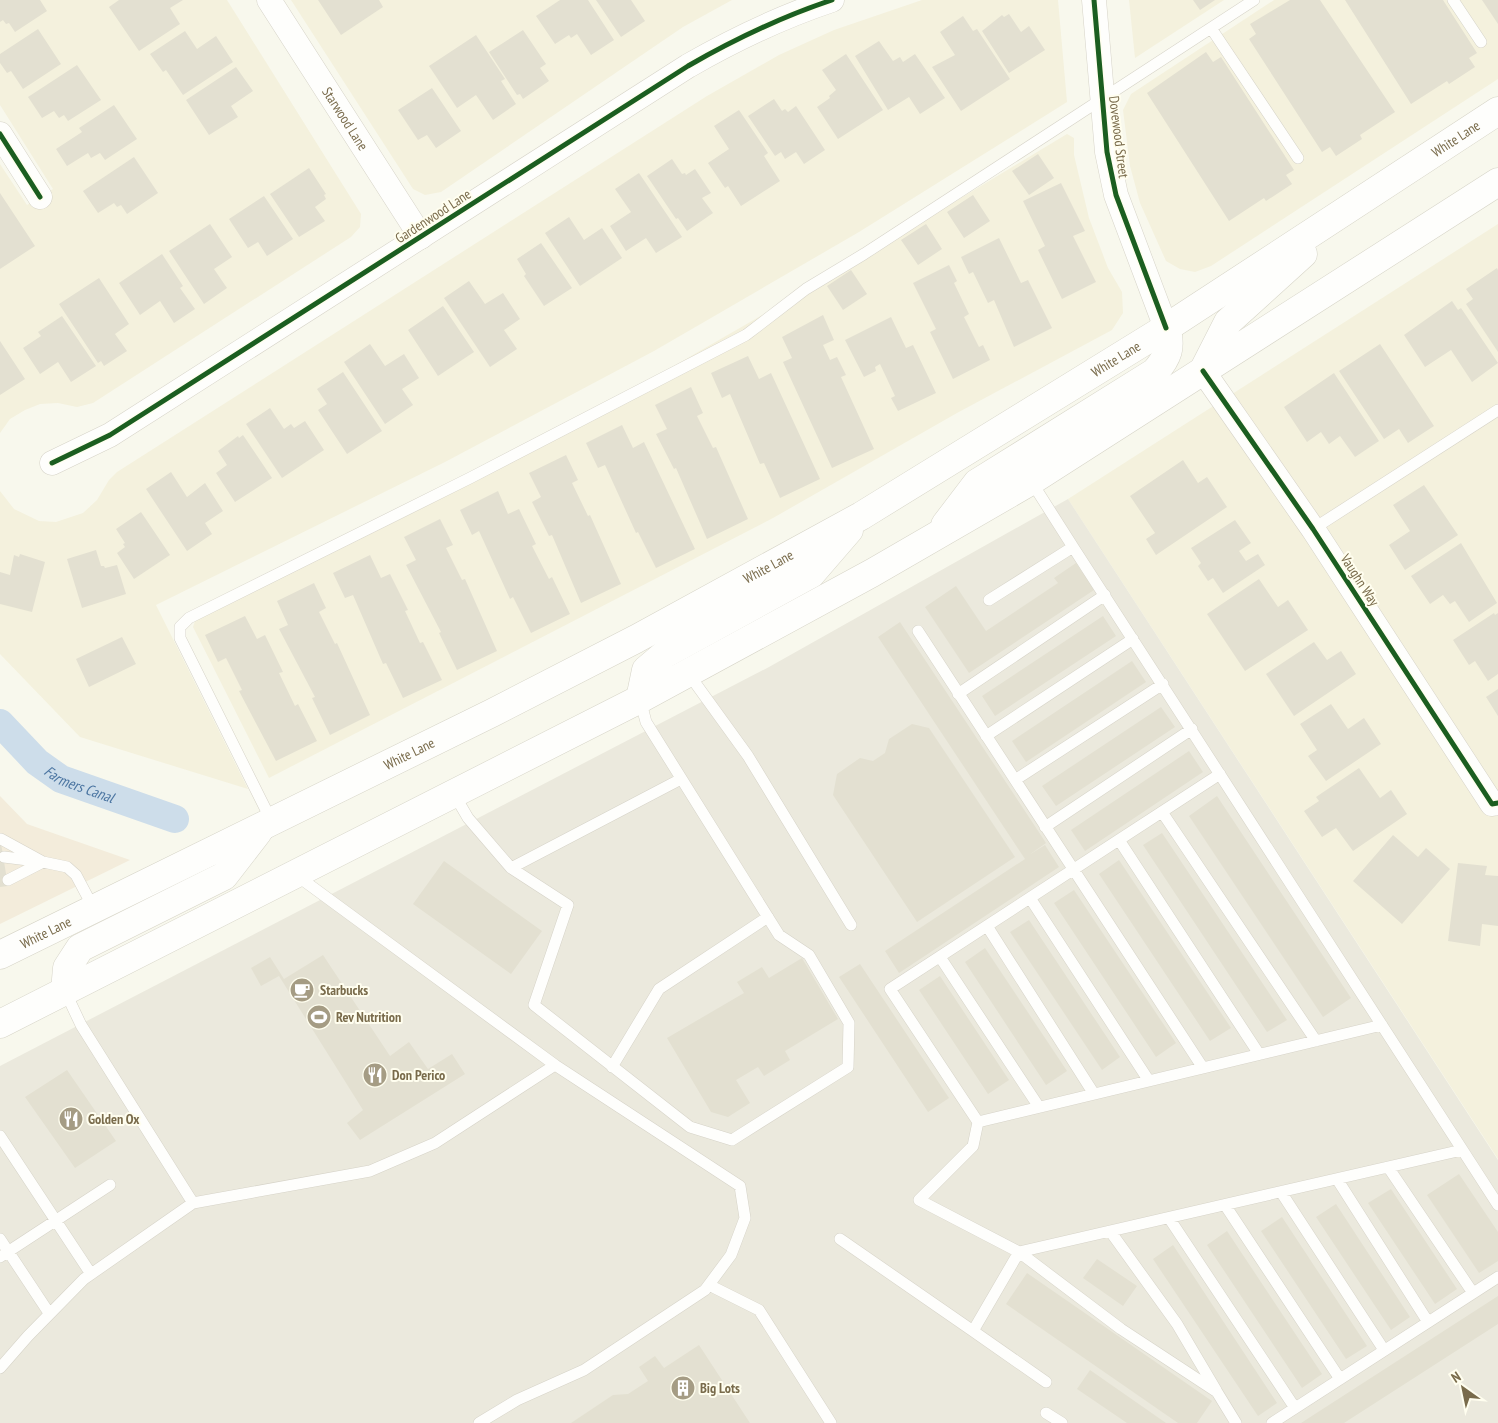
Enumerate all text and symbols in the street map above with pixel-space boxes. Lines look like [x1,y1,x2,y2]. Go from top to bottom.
street label: Starwood Lane [318,84,372,154]
street label: Dovewood Street [1105,95,1133,179]
street label: White Lane [1428,116,1484,161]
street label: Gardenwood Lane [392,185,474,247]
street label: White Lane [1088,337,1144,381]
street label: White Lane [740,546,797,588]
street label: Vaughn Way [1336,550,1384,610]
street label: White Lane [381,734,438,774]
water label: Farmers Canal [41,761,118,807]
street label: White Lane [17,912,74,953]
cafe icon: Starbucks [289,977,315,1003]
place label: Starbucks [320,981,368,999]
sports icon: Rev Nutrition [306,1004,332,1030]
place label: Rev Nutrition [336,1008,401,1026]
restaurant icon: Don Perico [362,1062,388,1088]
place label: Don Perico [392,1066,445,1084]
restaurant icon: Golden Ox [58,1106,84,1132]
place label: Golden Ox [88,1110,140,1128]
north arrow [1438,1363,1488,1413]
text: N [1448,1367,1464,1387]
building icon: Big Lots [670,1375,696,1401]
place label: Big Lots [700,1379,740,1397]

